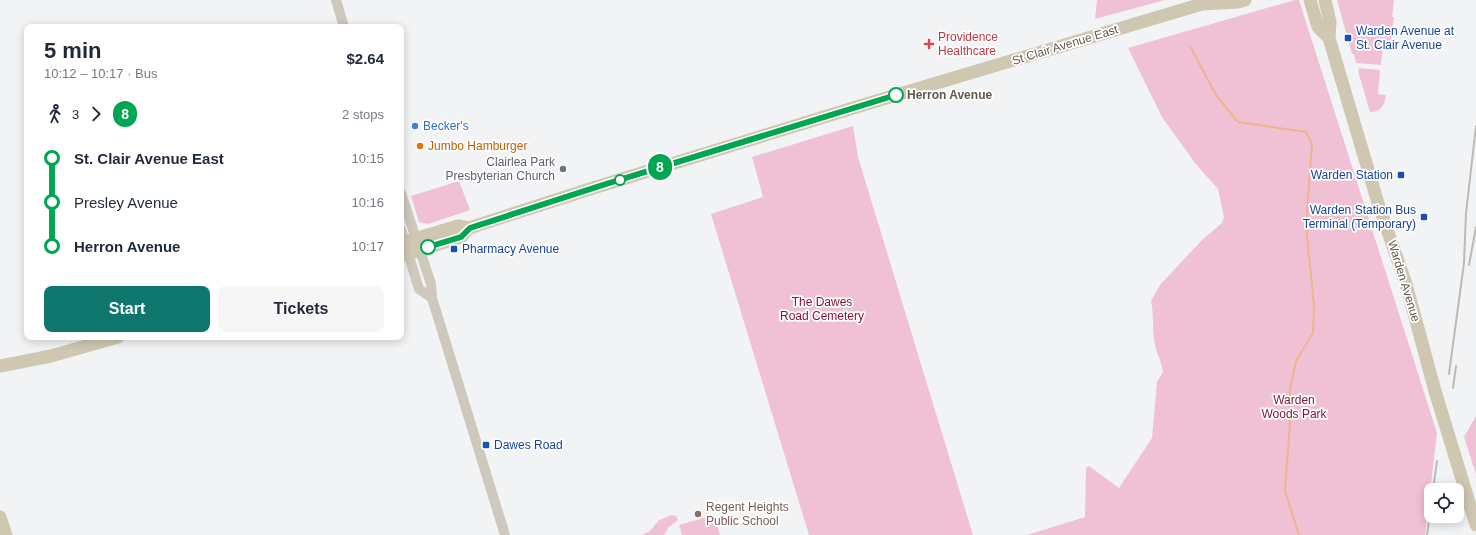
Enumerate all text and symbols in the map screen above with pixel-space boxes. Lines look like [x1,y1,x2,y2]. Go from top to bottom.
street label: St Clair Avenue East [1010,22,1120,68]
place label: Warden Avenue at St. Clair Avenue [1356,24,1455,52]
place label: Providence Healthcare [938,30,998,58]
marker: Warden Avenue at St. Clair Avenue [1343,33,1353,43]
text: 5 min [44,38,101,63]
marker: Providence Healthcare [923,38,935,50]
text: $2.64 [346,50,384,67]
text: 10:12 – 10:17 · Bus [44,66,157,81]
marker: Herron Avenue [888,87,904,103]
place label: Herron Avenue [907,88,992,102]
icon: walk [44,103,66,125]
icon: forward [85,103,107,125]
text: 8 [121,106,129,122]
text: 3 [72,107,79,122]
text: 2 stops [342,107,384,122]
place label: Becker's [423,119,469,133]
marker: Becker's [410,121,420,131]
place label: Jumbo Hamburger [428,139,527,153]
marker: Jumbo Hamburger [415,141,425,151]
text: St. Clair Avenue East [74,150,224,167]
text: 10:15 [351,151,384,166]
line badge: 8 [647,154,673,180]
place label: Clairlea Park Presbyterian Church [446,155,556,183]
text: 8 [656,159,664,175]
marker: Clairlea Park Presbyterian Church [558,164,568,174]
place label: Warden Station [1311,168,1393,182]
marker: Warden Station [1396,170,1406,180]
unlabelled marker [614,174,626,186]
text: Presley Avenue [74,194,178,211]
text: 10:16 [351,195,384,210]
place label: Warden Station Bus Terminal (Temporary) [1303,203,1416,231]
marker: Warden Station Bus Terminal (Temporary) [1419,212,1429,222]
text: Herron Avenue [74,238,180,255]
street label: Warden Avenue [1385,238,1423,324]
text: 10:17 [351,239,384,254]
unlabelled marker [420,239,436,255]
place label: Pharmacy Avenue [462,242,559,256]
marker: Pharmacy Avenue [449,244,459,254]
button: Start [44,286,210,332]
button: Tickets [218,286,384,332]
park label: The Dawes Road Cemetery [780,295,864,323]
park label: Warden Woods Park [1261,393,1328,421]
place label: Dawes Road [494,438,563,452]
marker: Dawes Road [481,440,491,450]
map controls [1424,483,1464,523]
button: locate [1424,483,1464,523]
place label: Regent Heights Public School [706,500,789,528]
marker: Regent Heights Public School [693,509,703,519]

